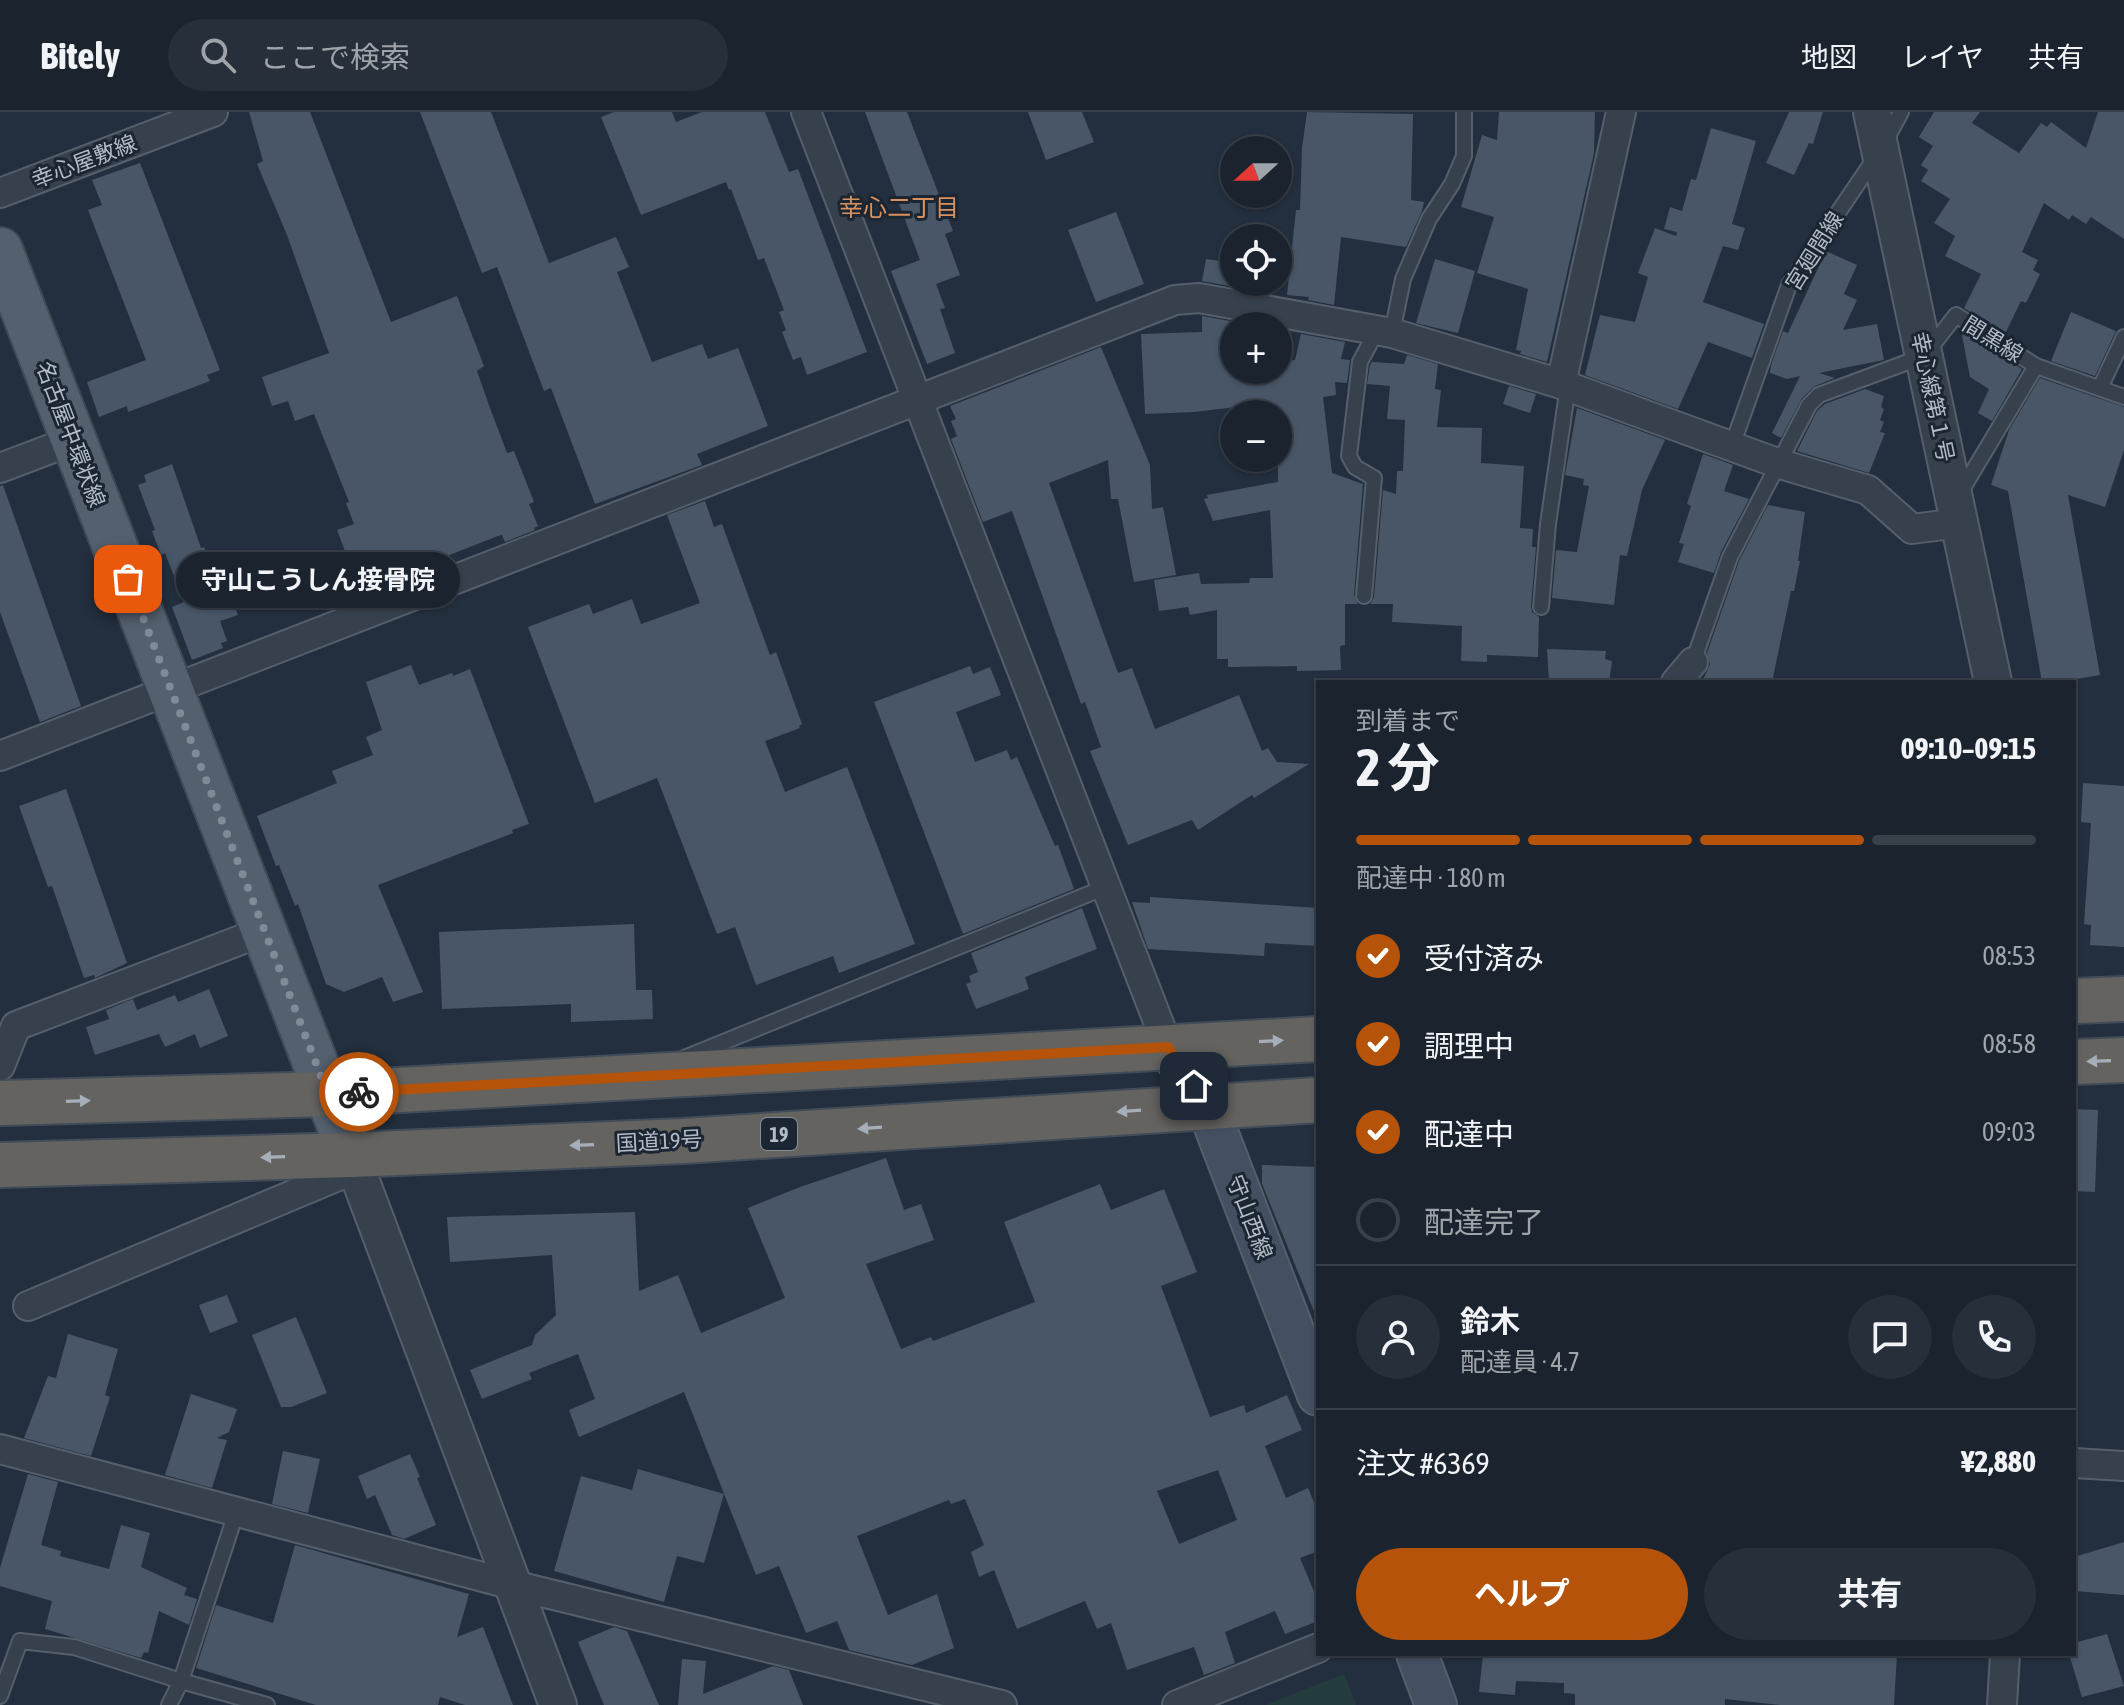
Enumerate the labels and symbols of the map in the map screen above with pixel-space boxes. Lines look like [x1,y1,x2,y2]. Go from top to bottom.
street label: 幸心屋敷線 [28,129,140,193]
north arrow [1220,136,1292,208]
district label: 幸心二丁目 [839,194,959,221]
street label: 宮廻間線 [1780,207,1848,295]
street label: 間黒線 [1958,310,2028,368]
street label: 幸心線第１号 [1907,330,1959,464]
street label: 名古屋中環状線 [31,357,111,511]
pin [94,545,162,613]
callout: 守山こうしん接骨院 [176,551,460,607]
one-way arrow [1259,1034,1284,1047]
courier [319,1052,399,1132]
pin [1160,1052,1228,1120]
one-way arrow [2086,1055,2111,1068]
one-way arrow [66,1095,91,1107]
one-way arrow [1116,1105,1141,1118]
road number: 19 [761,1118,797,1150]
one-way arrow [857,1122,882,1135]
street label: 国道19号 [615,1126,703,1156]
one-way arrow [569,1139,594,1152]
one-way arrow [260,1151,285,1163]
street label: 守山西線 [1222,1171,1278,1263]

